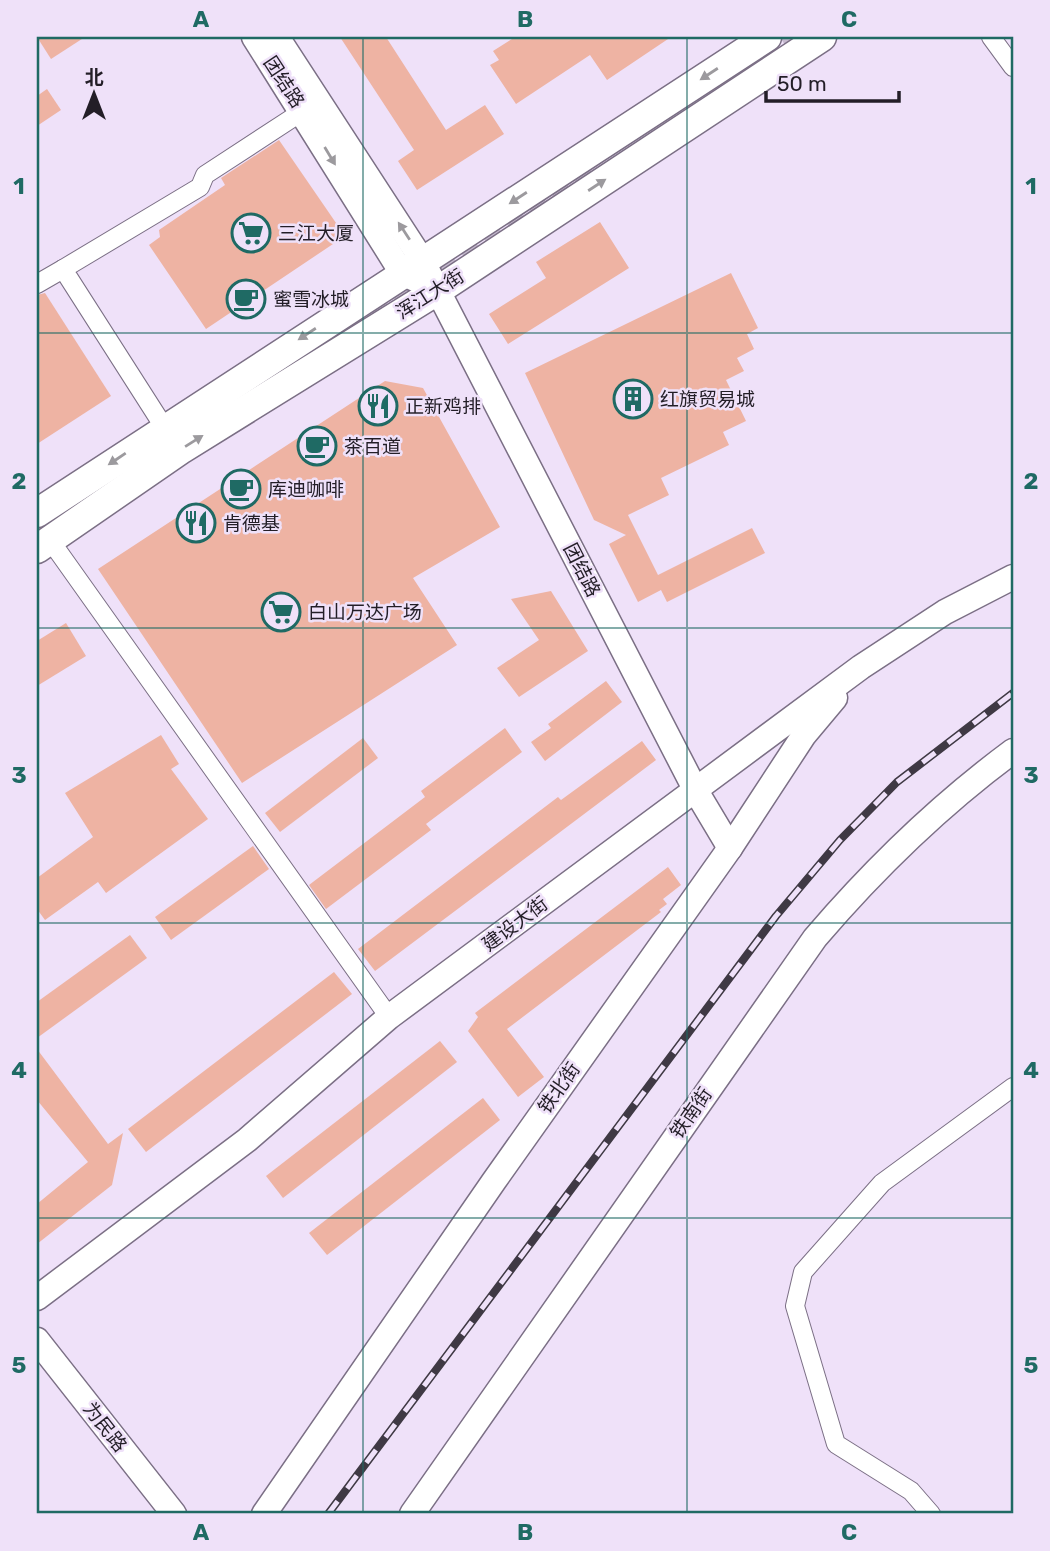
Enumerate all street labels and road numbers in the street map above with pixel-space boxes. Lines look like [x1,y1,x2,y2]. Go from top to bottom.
street label: 团结路 [259,52,309,112]
street label: 浑江大街 [392,264,468,324]
street label: 团结路 [559,539,605,601]
street label: 建设大街 [478,892,552,956]
street label: 铁北街 [533,1058,585,1118]
street label: 铁南街 [665,1083,717,1143]
street label: 为民路 [78,1397,132,1457]

